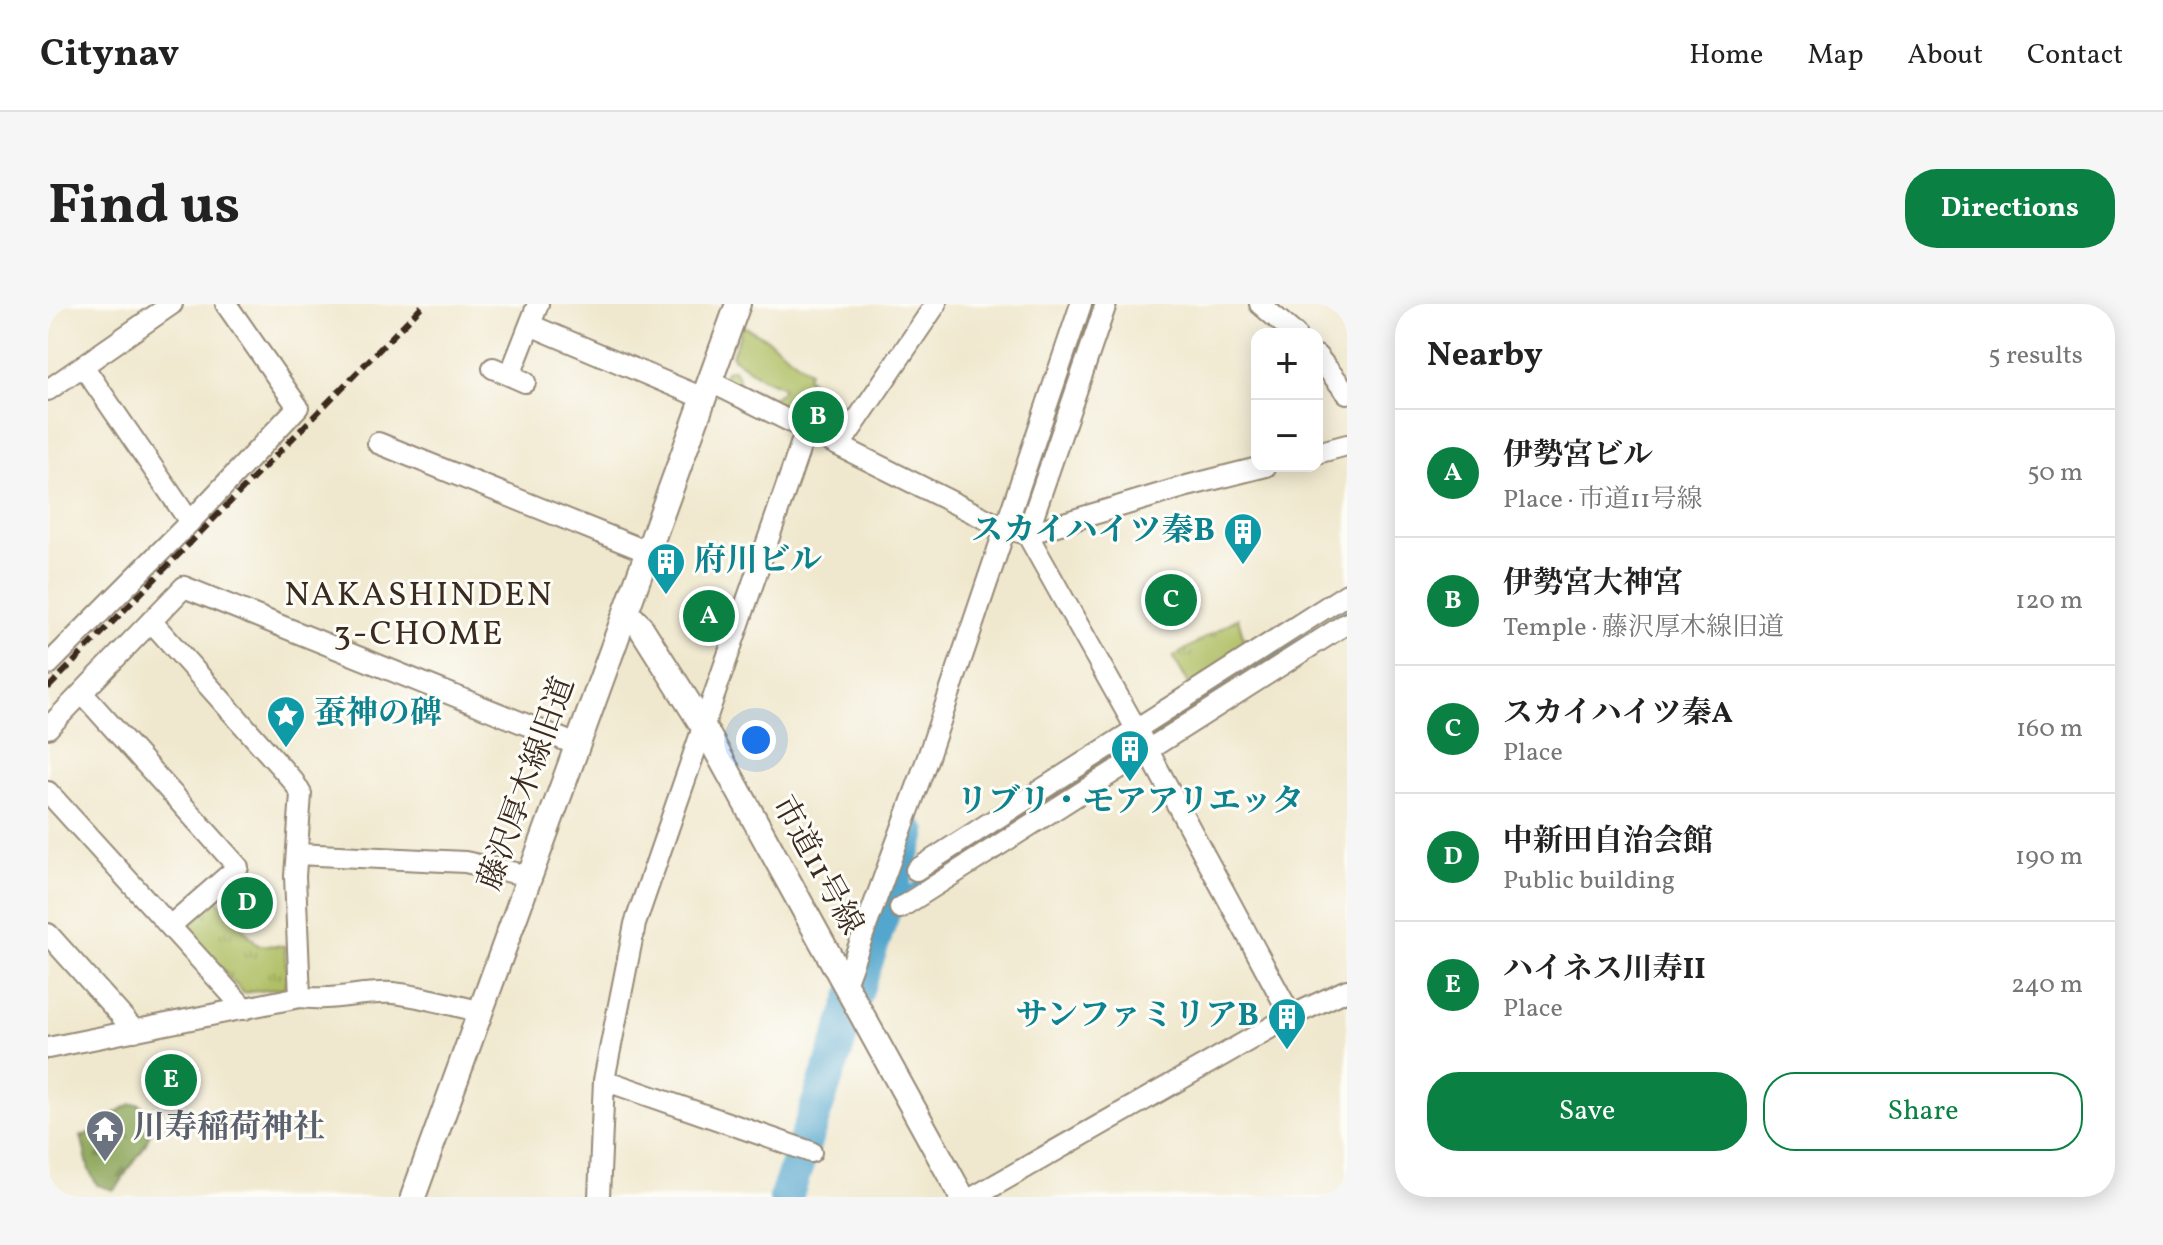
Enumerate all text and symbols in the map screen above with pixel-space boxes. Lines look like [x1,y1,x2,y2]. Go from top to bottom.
text: Citynav [40,29,179,82]
text: Home [1689,36,1763,75]
text: Map [1807,36,1863,75]
text: About [1907,36,1983,75]
text: Contact [2027,36,2123,75]
text: Find us [48,169,240,247]
button: Directions [1905,169,2115,248]
map controls [1251,328,1323,472]
button: + [1251,328,1323,400]
text: Nearby [1427,333,1543,380]
text: 5 results [1988,338,2083,374]
pin: B [792,387,844,447]
button: − [1251,400,1323,472]
text: 伊勢宮ビル [1503,435,1653,477]
text: A [1444,455,1462,491]
text: 50 m [2027,455,2083,491]
text: Place · 市道11号線 [1503,482,1702,518]
place label: スカイハイツ秦B [971,510,1215,554]
building icon: スカイハイツ秦B [1222,511,1264,566]
place label: 府川ビル [694,540,822,584]
building icon: 府川ビル [645,541,687,596]
text: 伊勢宮大神宮 [1503,563,1683,605]
pin: C [1145,570,1197,630]
district label: NAKASHINDEN 3-CHOME [284,573,554,659]
text: B [1444,583,1462,619]
text: 120 m [2015,583,2083,619]
pin: A [683,586,735,646]
text: Temple · 藤沢厚木線旧道 [1503,610,1784,646]
street label: 藤沢厚木線旧道 [469,671,587,897]
place label: 蚕神の碑 [314,693,442,737]
text: スカイハイツ秦A [1503,693,1733,735]
place icon: 蚕神の碑 [265,694,307,749]
text: C [1445,711,1461,747]
text: 160 m [2016,711,2083,747]
your location [736,720,776,760]
building icon: リブリ・モアアリエッタ [1109,728,1151,783]
text: Place [1503,735,1563,771]
place label: リブリ・モアアリエッタ [956,781,1304,825]
street label: 市道11号線 [760,788,872,944]
text: 中新田自治会館 [1503,821,1713,863]
text: D [1443,839,1463,875]
text: 190 m [2015,839,2083,875]
text: Public building [1503,863,1675,899]
pin: D [221,873,273,933]
text: ハイネス川寿II [1503,949,1706,991]
text: E [1445,967,1461,1003]
text: 240 m [2011,967,2083,1003]
text: Place [1503,991,1563,1027]
place label: サンファミリアB [1016,995,1259,1039]
building icon: サンファミリアB [1266,996,1308,1051]
pin: E [145,1050,197,1110]
button: Save [1427,1072,1747,1151]
button: Share [1763,1072,2083,1151]
place label: 川寿稲荷神社 [133,1107,325,1151]
temple icon: 川寿稲荷神社 [84,1108,126,1163]

